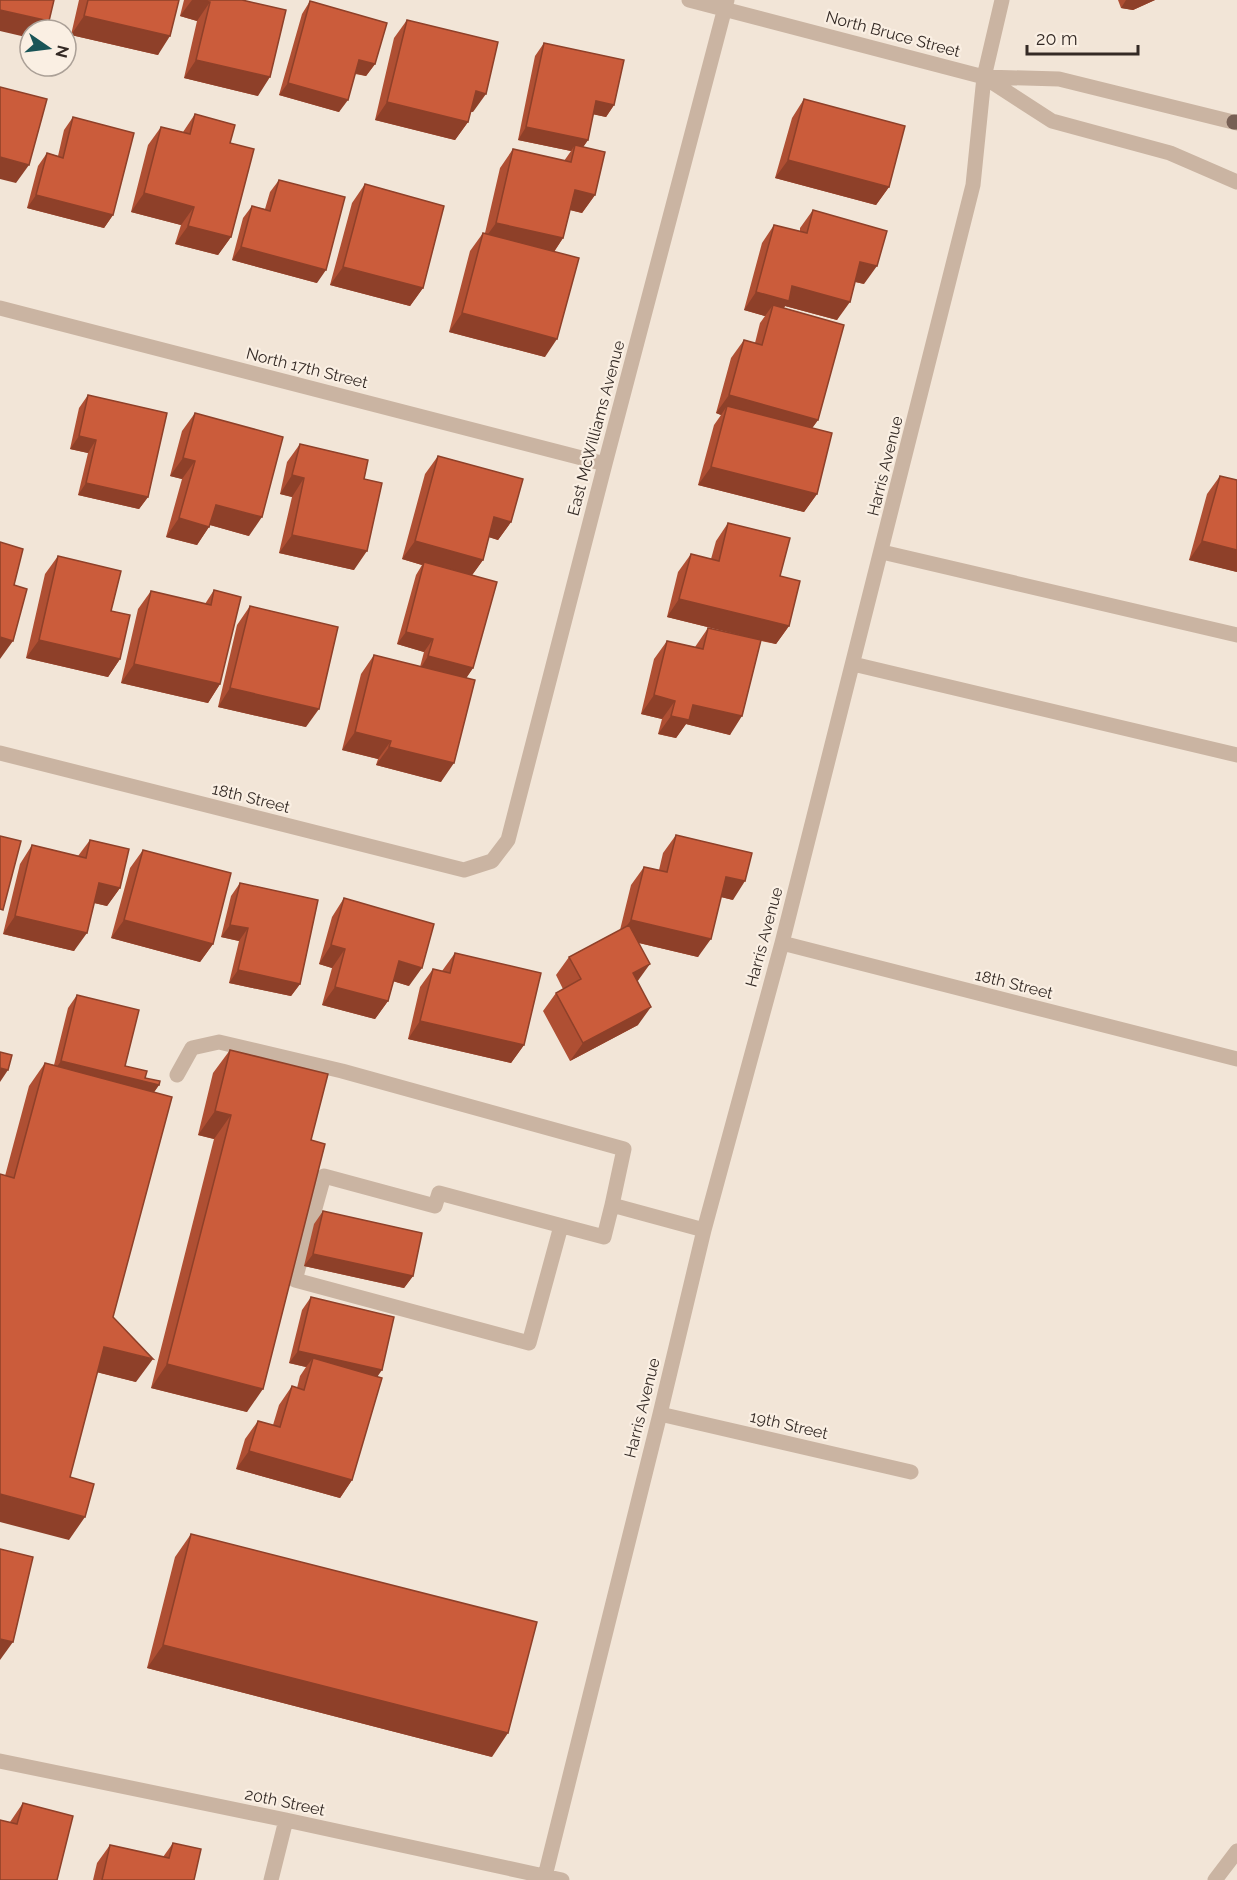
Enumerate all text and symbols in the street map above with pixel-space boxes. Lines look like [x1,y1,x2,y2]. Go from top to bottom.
street label: North Bruce Street [824,7,963,61]
north arrow [18,18,78,78]
scale bar [1027,18,1138,56]
text: 20 m [1036,28,1078,49]
text: N [51,43,73,60]
street label: East McWilliams Avenue [563,338,629,518]
street label: North 17th Street [244,344,370,392]
street label: Harris Avenue [863,414,907,518]
street label: 18th Street [210,779,292,817]
street label: Harris Avenue [742,885,786,989]
street label: 18th Street [973,965,1055,1003]
street label: Harris Avenue [620,1356,664,1460]
street label: 19th Street [748,1407,830,1443]
street label: 20th Street [243,1784,327,1820]

